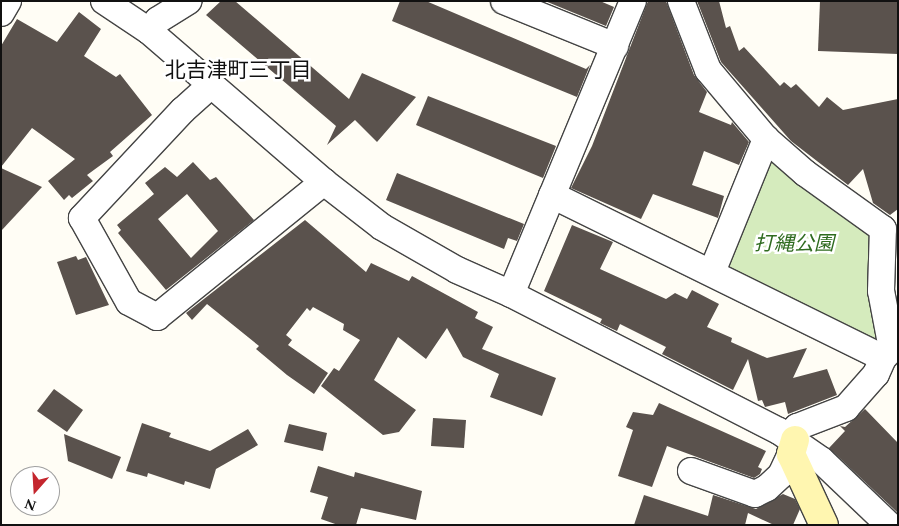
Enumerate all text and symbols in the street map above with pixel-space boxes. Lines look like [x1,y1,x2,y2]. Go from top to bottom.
district label: 北吉津町三丁目 [165,58,311,84]
park label: 打縄公園 [754,232,834,256]
north arrow [10,466,60,516]
text: N [21,493,39,516]

